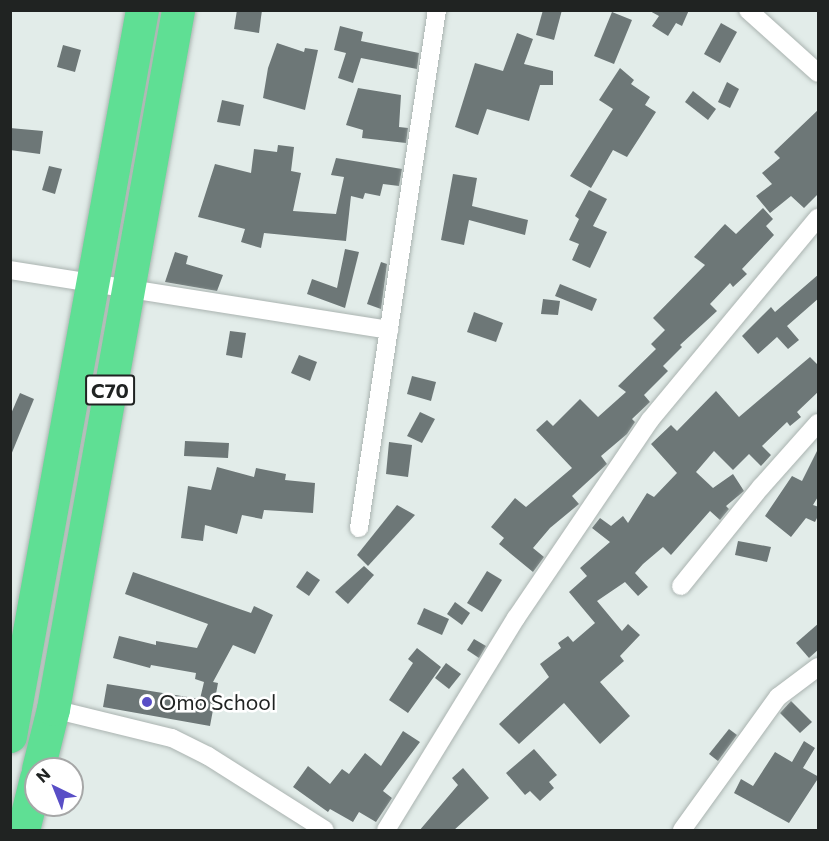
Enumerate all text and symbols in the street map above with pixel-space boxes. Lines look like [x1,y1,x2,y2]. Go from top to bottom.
road number: C70 [84,373,136,407]
place label: Omo School [159,689,276,715]
marker: Omo School [140,695,154,709]
north arrow [24,757,84,817]
text: N [32,764,54,786]

